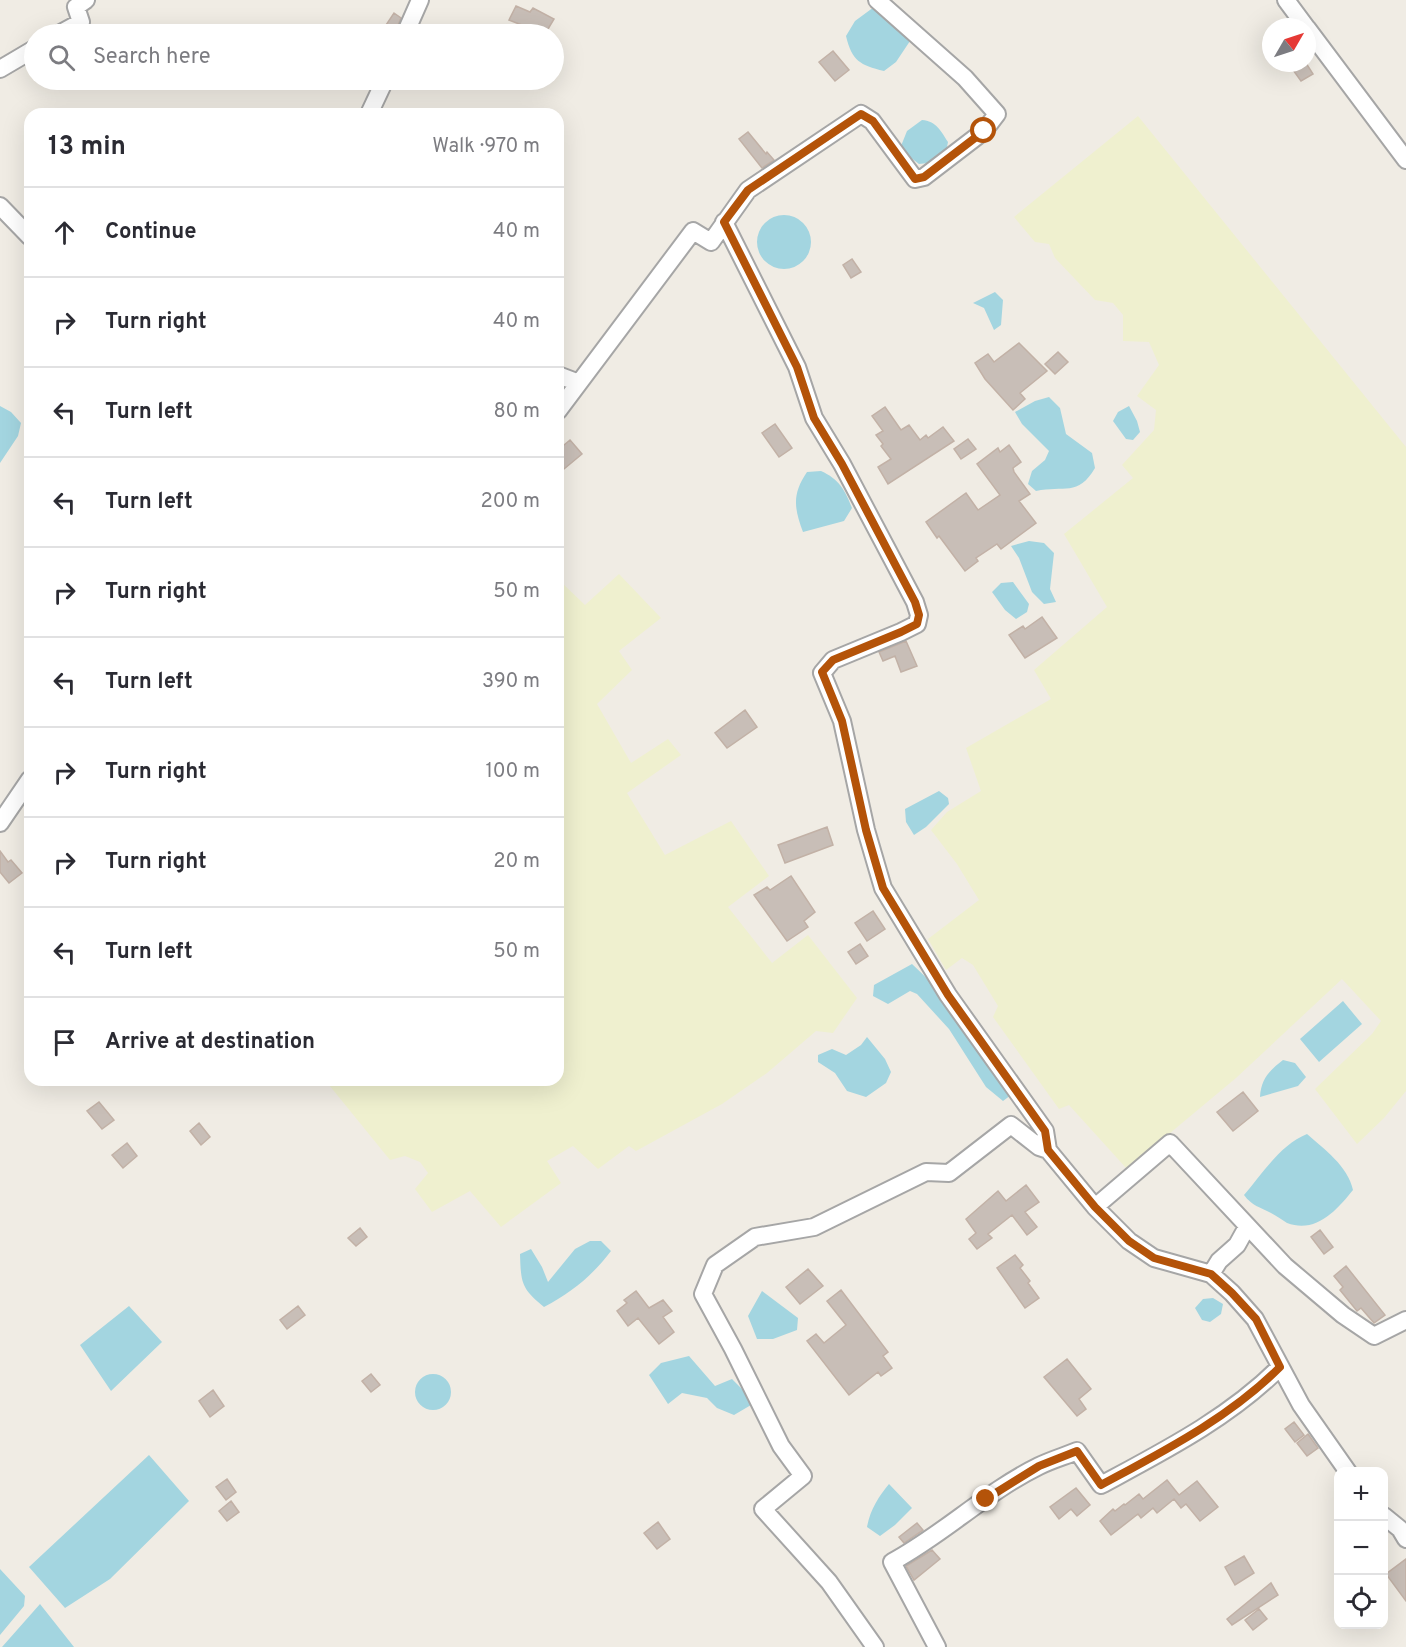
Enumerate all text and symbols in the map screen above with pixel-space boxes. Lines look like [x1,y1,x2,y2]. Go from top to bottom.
north arrow [1262,18,1316,72]
search box [24,24,564,90]
icon: search [45,41,78,74]
text: Search here [93,44,211,71]
route start [970,117,996,143]
text: 13 min [48,131,126,164]
text: Walk · 970 m [432,134,540,160]
icon: ahead [48,216,81,249]
text: Continue [105,219,196,246]
text: 40 m [493,219,540,245]
icon: right [48,306,81,339]
text: Turn right [105,309,207,336]
text: 40 m [493,309,540,335]
icon: left [48,396,81,429]
text: Turn left [105,399,193,426]
text: 80 m [494,399,540,425]
icon: left [48,486,81,519]
text: Turn left [105,489,193,516]
text: 200 m [481,489,540,515]
icon: right [48,576,81,609]
text: Turn right [105,579,207,606]
text: 50 m [493,579,540,605]
icon: left [48,666,81,699]
text: Turn left [105,669,193,696]
text: 390 m [482,669,540,695]
icon: right [48,756,81,789]
text: Turn right [105,759,207,786]
text: 100 m [485,759,540,785]
icon: right [48,846,81,879]
text: Turn right [105,849,207,876]
text: 20 m [493,849,540,875]
icon: left [48,936,81,969]
text: Turn left [105,939,193,966]
text: 50 m [493,939,540,965]
icon: arrive [48,1026,81,1059]
text: Arrive at destination [105,1029,315,1056]
map controls [1334,1467,1388,1629]
button: + [1334,1467,1388,1521]
route end [972,1485,998,1511]
button: − [1334,1521,1388,1575]
button: locate [1334,1575,1388,1629]

